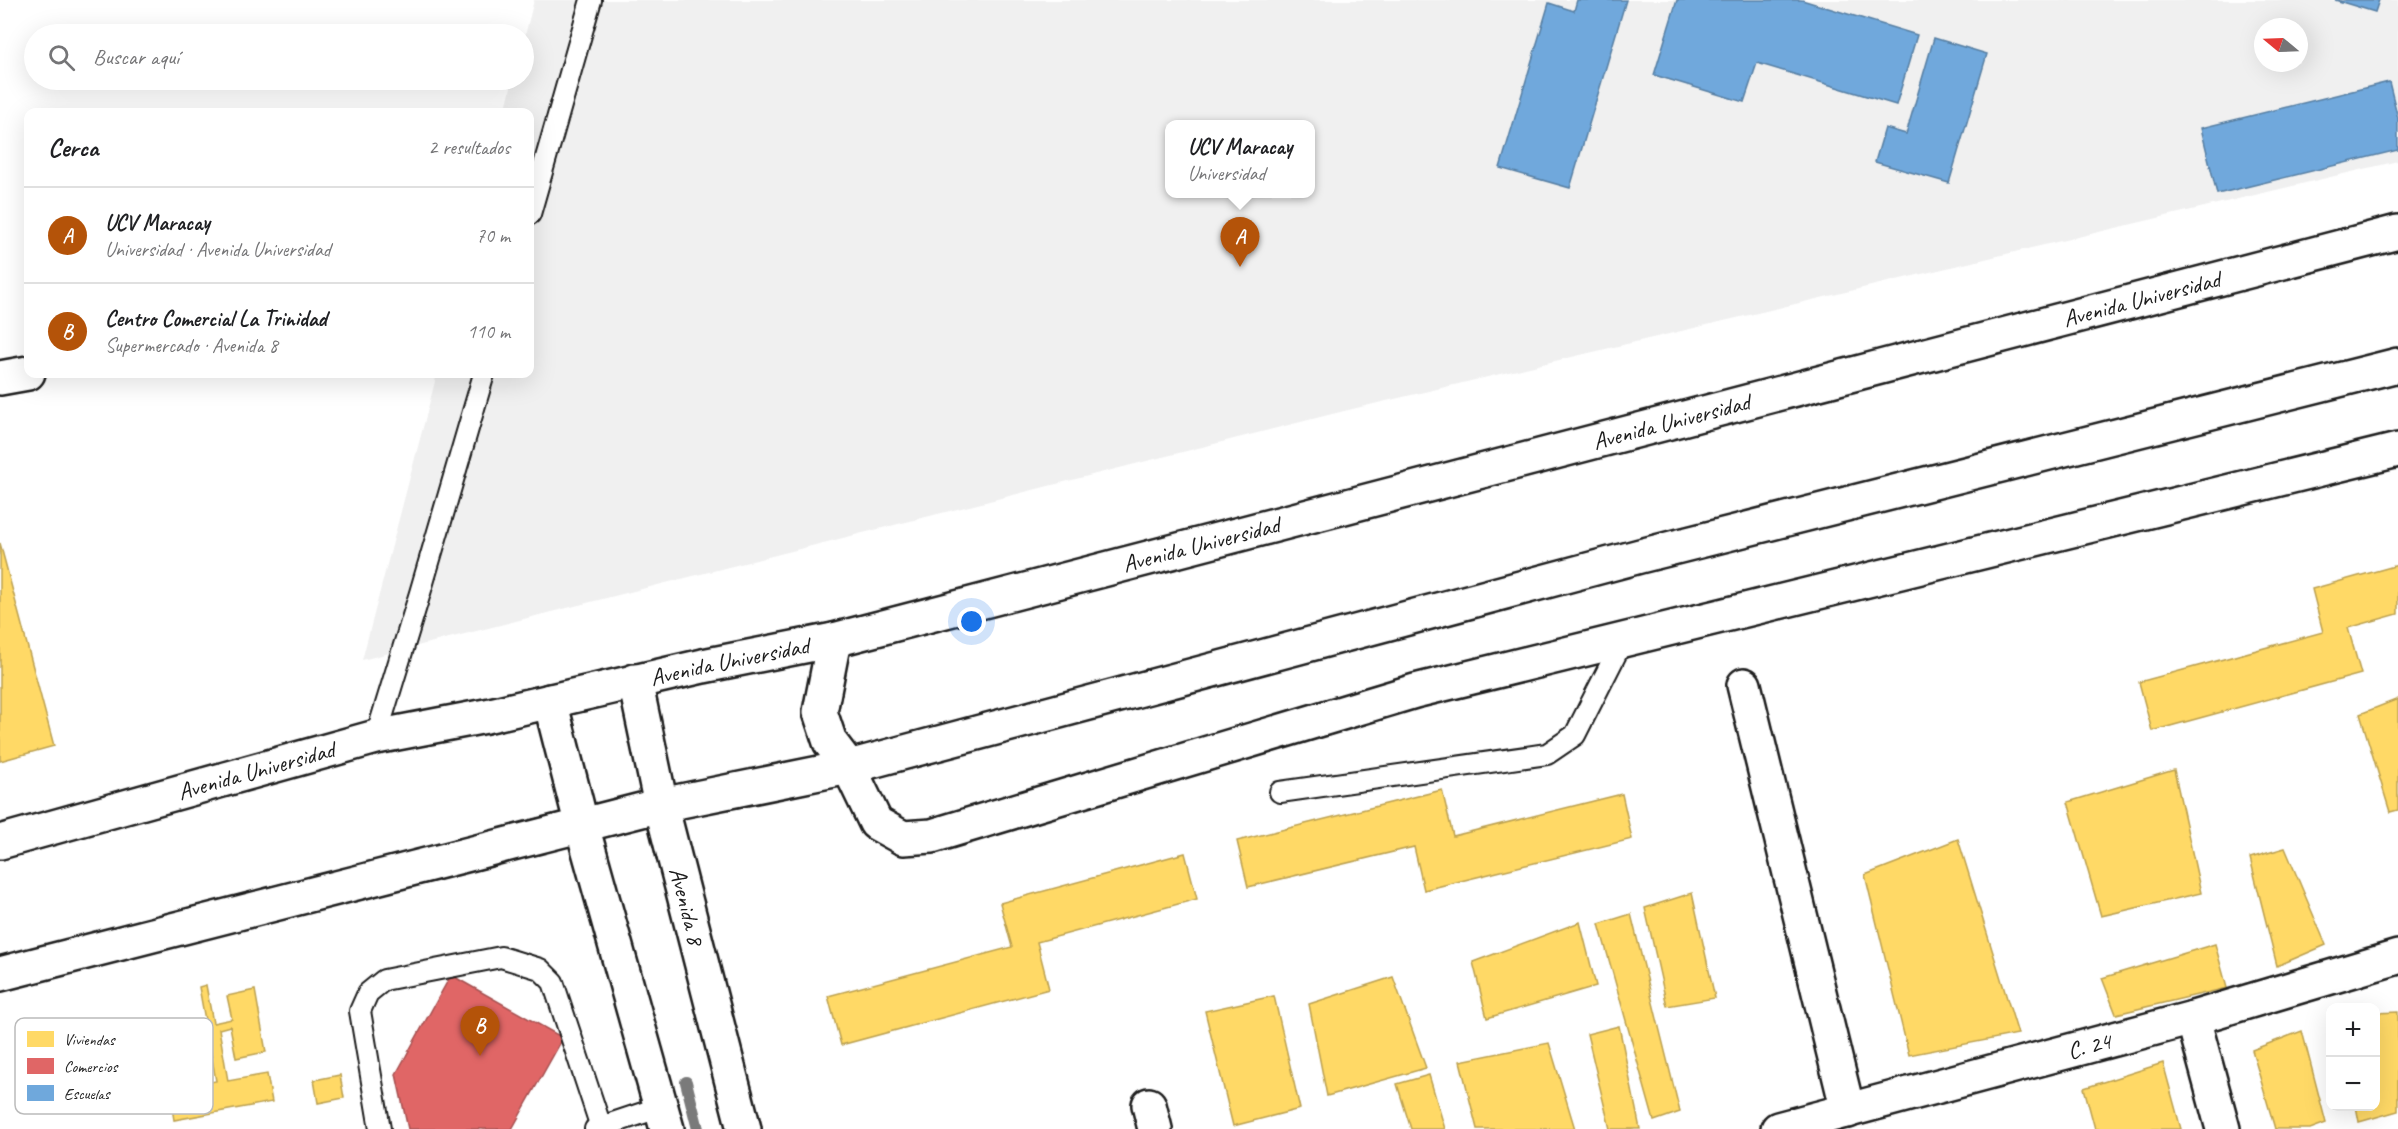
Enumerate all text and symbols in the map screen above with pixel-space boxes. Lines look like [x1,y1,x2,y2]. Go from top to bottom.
north arrow [2254,18,2308,72]
search box [24,24,534,90]
icon: search [45,41,78,74]
text: Buscar aquí [93,43,179,71]
popup [1165,120,1315,198]
text: Cerca [48,131,98,164]
text: UCV Maracay [1188,133,1292,161]
text: 2 resultados [428,135,510,160]
text: Universidad [1188,161,1265,186]
text: UCV Maracay [105,209,210,237]
pin: A [1220,218,1260,267]
text: A [62,223,73,248]
text: 70 m [476,223,510,248]
text: Universidad · Avenida Universidad [105,237,331,262]
street label: Avenida Universidad [2060,263,2227,334]
text: Centro Comercial La Trinidad [105,305,326,333]
text: B [62,319,73,344]
text: 110 m [467,319,510,344]
text: Supermercado · Avenida 8 [105,333,278,358]
street label: Avenida Universidad [1589,386,1757,456]
street label: Avenida Universidad [1119,508,1286,579]
your location [957,607,986,636]
street label: Avenida Universidad [647,630,815,693]
street label: Avenida Universidad [174,733,341,807]
street label: Avenida 8 [663,864,712,950]
map controls [2326,1003,2380,1111]
button: + [2326,1003,2380,1057]
pin: B [460,1006,500,1056]
legend [15,1018,213,1114]
street label: C. 24 [2064,1025,2116,1066]
text: Viviendas [64,1030,116,1050]
text: Comercios [64,1057,119,1077]
button: − [2326,1057,2380,1111]
text: Escuelas [64,1084,111,1104]

